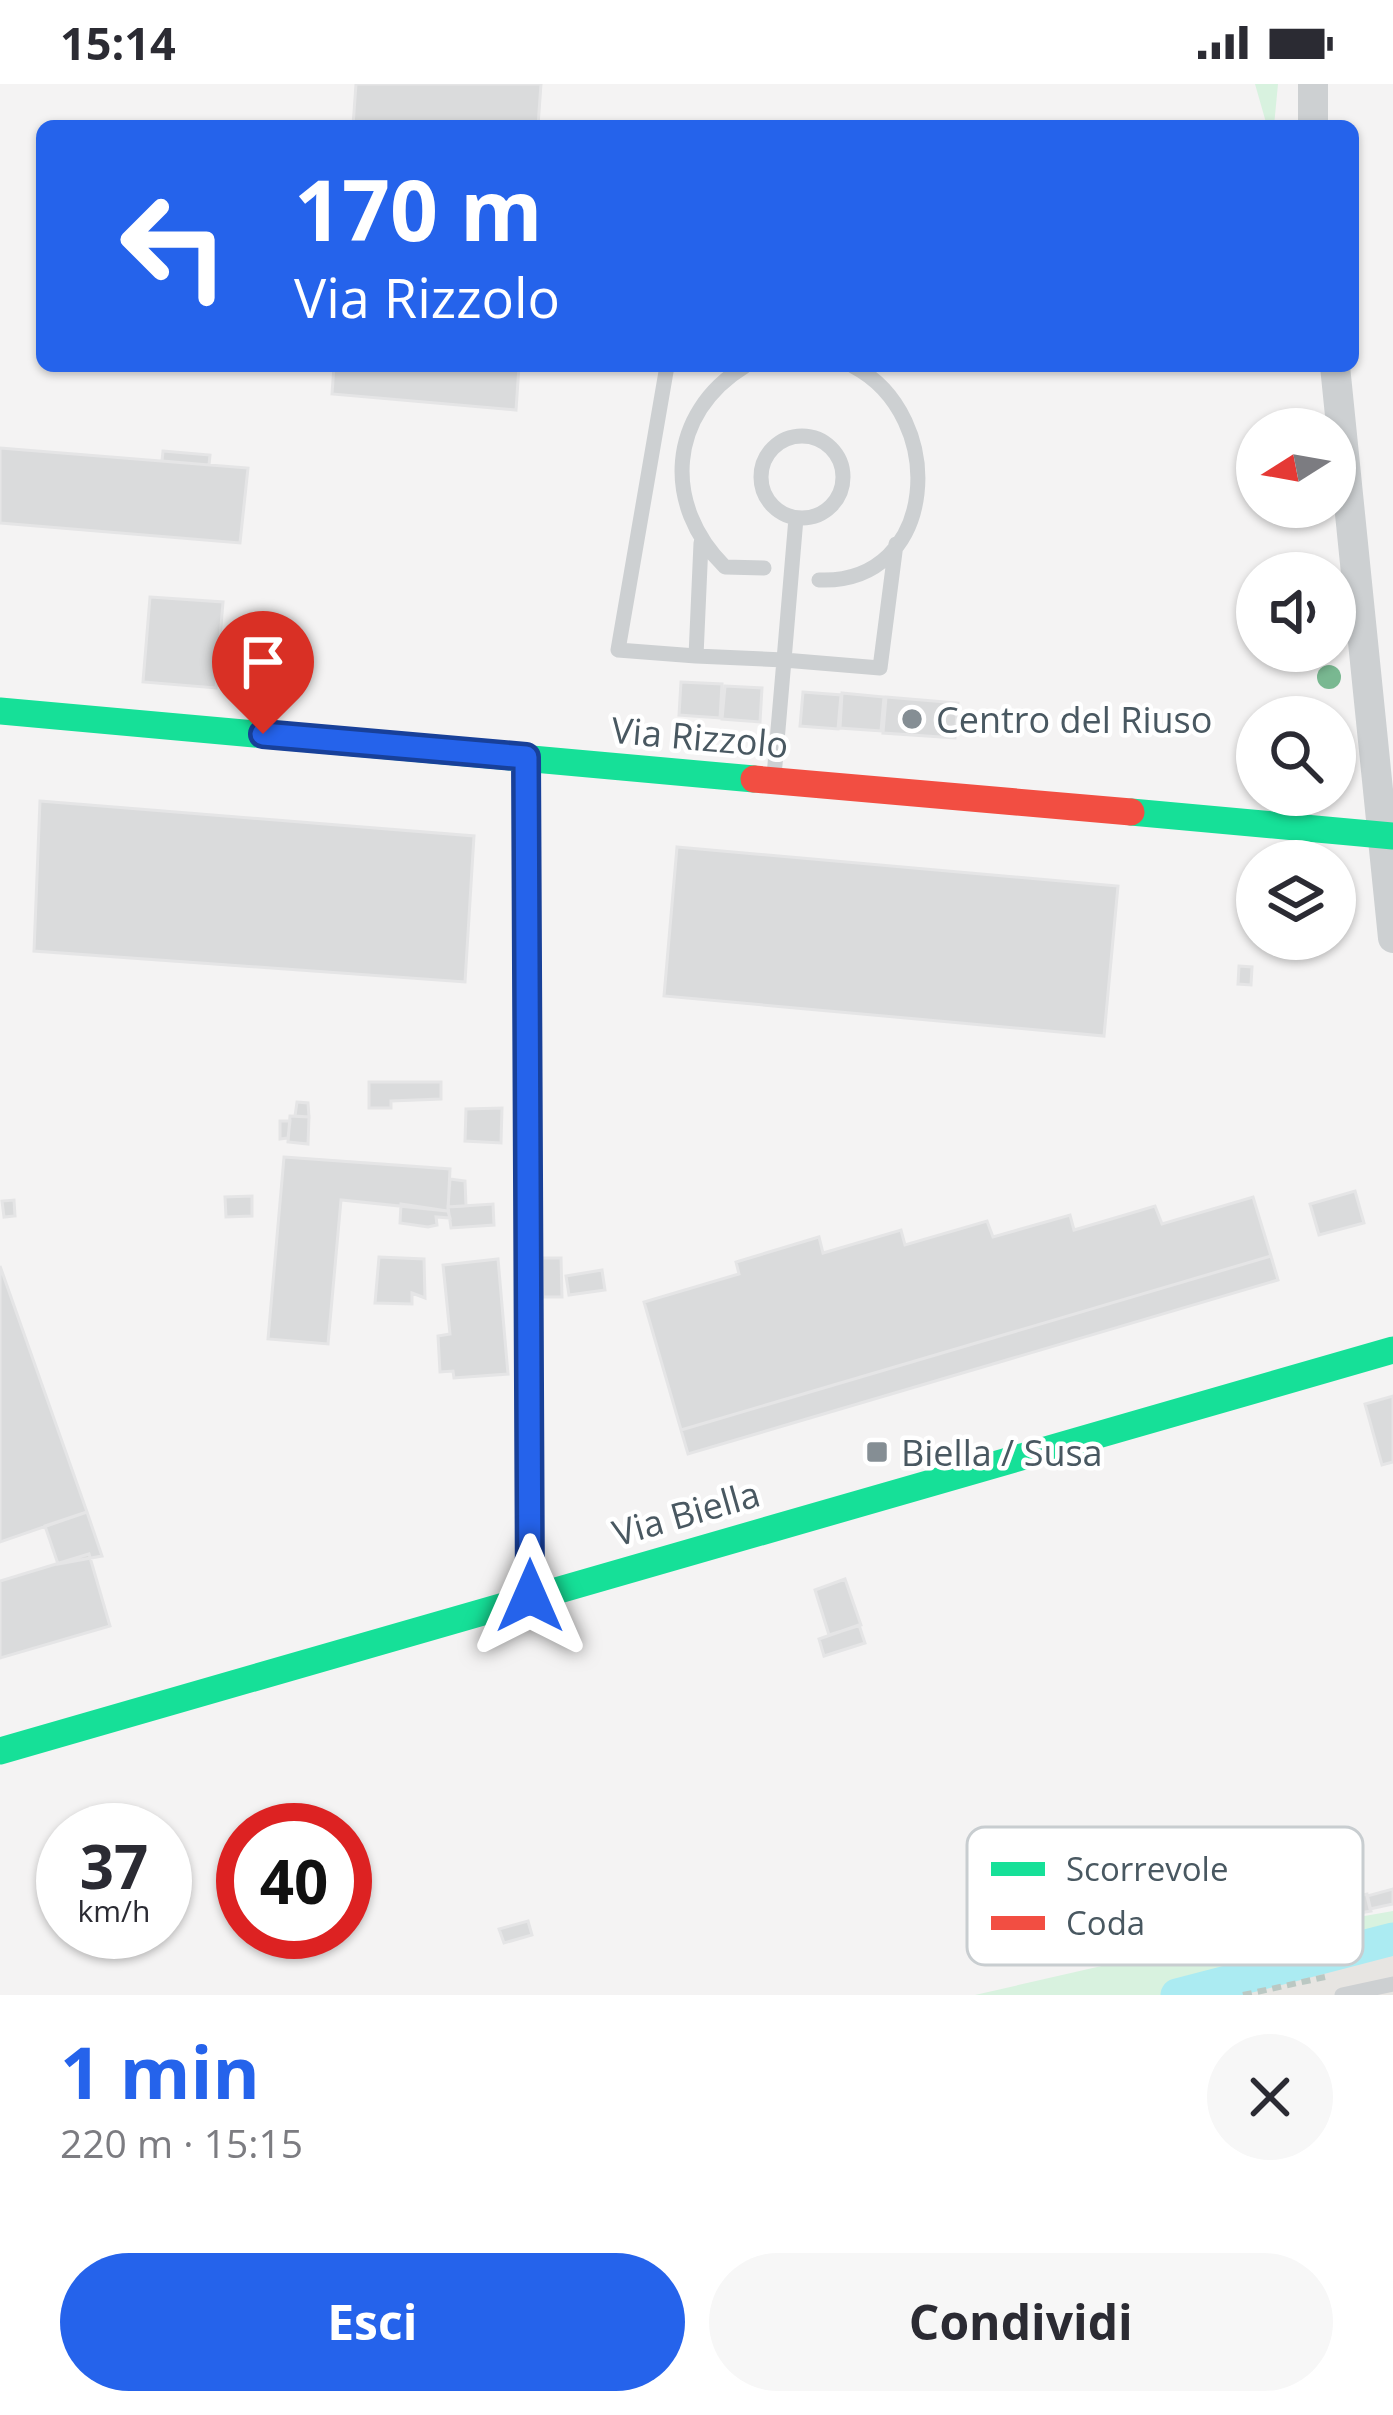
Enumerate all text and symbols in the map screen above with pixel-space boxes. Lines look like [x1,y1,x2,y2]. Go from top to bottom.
text: 15:14 [60,12,176,73]
text: 170 m [294,151,542,266]
icon: left [96,168,252,324]
text: Via Rizzolo [294,260,560,334]
north arrow [1236,408,1356,528]
map controls [1236,408,1356,960]
button: sound [1236,552,1356,672]
pin [212,611,314,734]
icon: arrive [230,629,296,695]
place label: Centro del Riuso [936,695,1212,744]
button: search [1236,696,1356,816]
street label: Via Rizzolo [610,705,790,769]
marker: Centro del Riuso [899,706,925,732]
button: layers [1236,840,1356,960]
place label: Biella / Susa [901,1428,1103,1477]
marker: Biella / Susa [864,1439,890,1465]
street label: Via Biella [607,1469,765,1557]
position arrow [467,1533,593,1659]
speed limit sign: 40 [216,1803,372,1959]
text: 37 [80,1825,148,1907]
legend [967,1827,1363,1965]
text: Scorrevole [1066,1846,1228,1891]
text: km/h [78,1890,150,1931]
text: Coda [1066,1900,1145,1945]
text: 1 min [60,2022,260,2120]
button: close [1207,2034,1333,2160]
text: 220 m · 15:15 [60,2116,303,2169]
button: Esci [60,2253,685,2391]
button: Condividi [709,2253,1333,2391]

